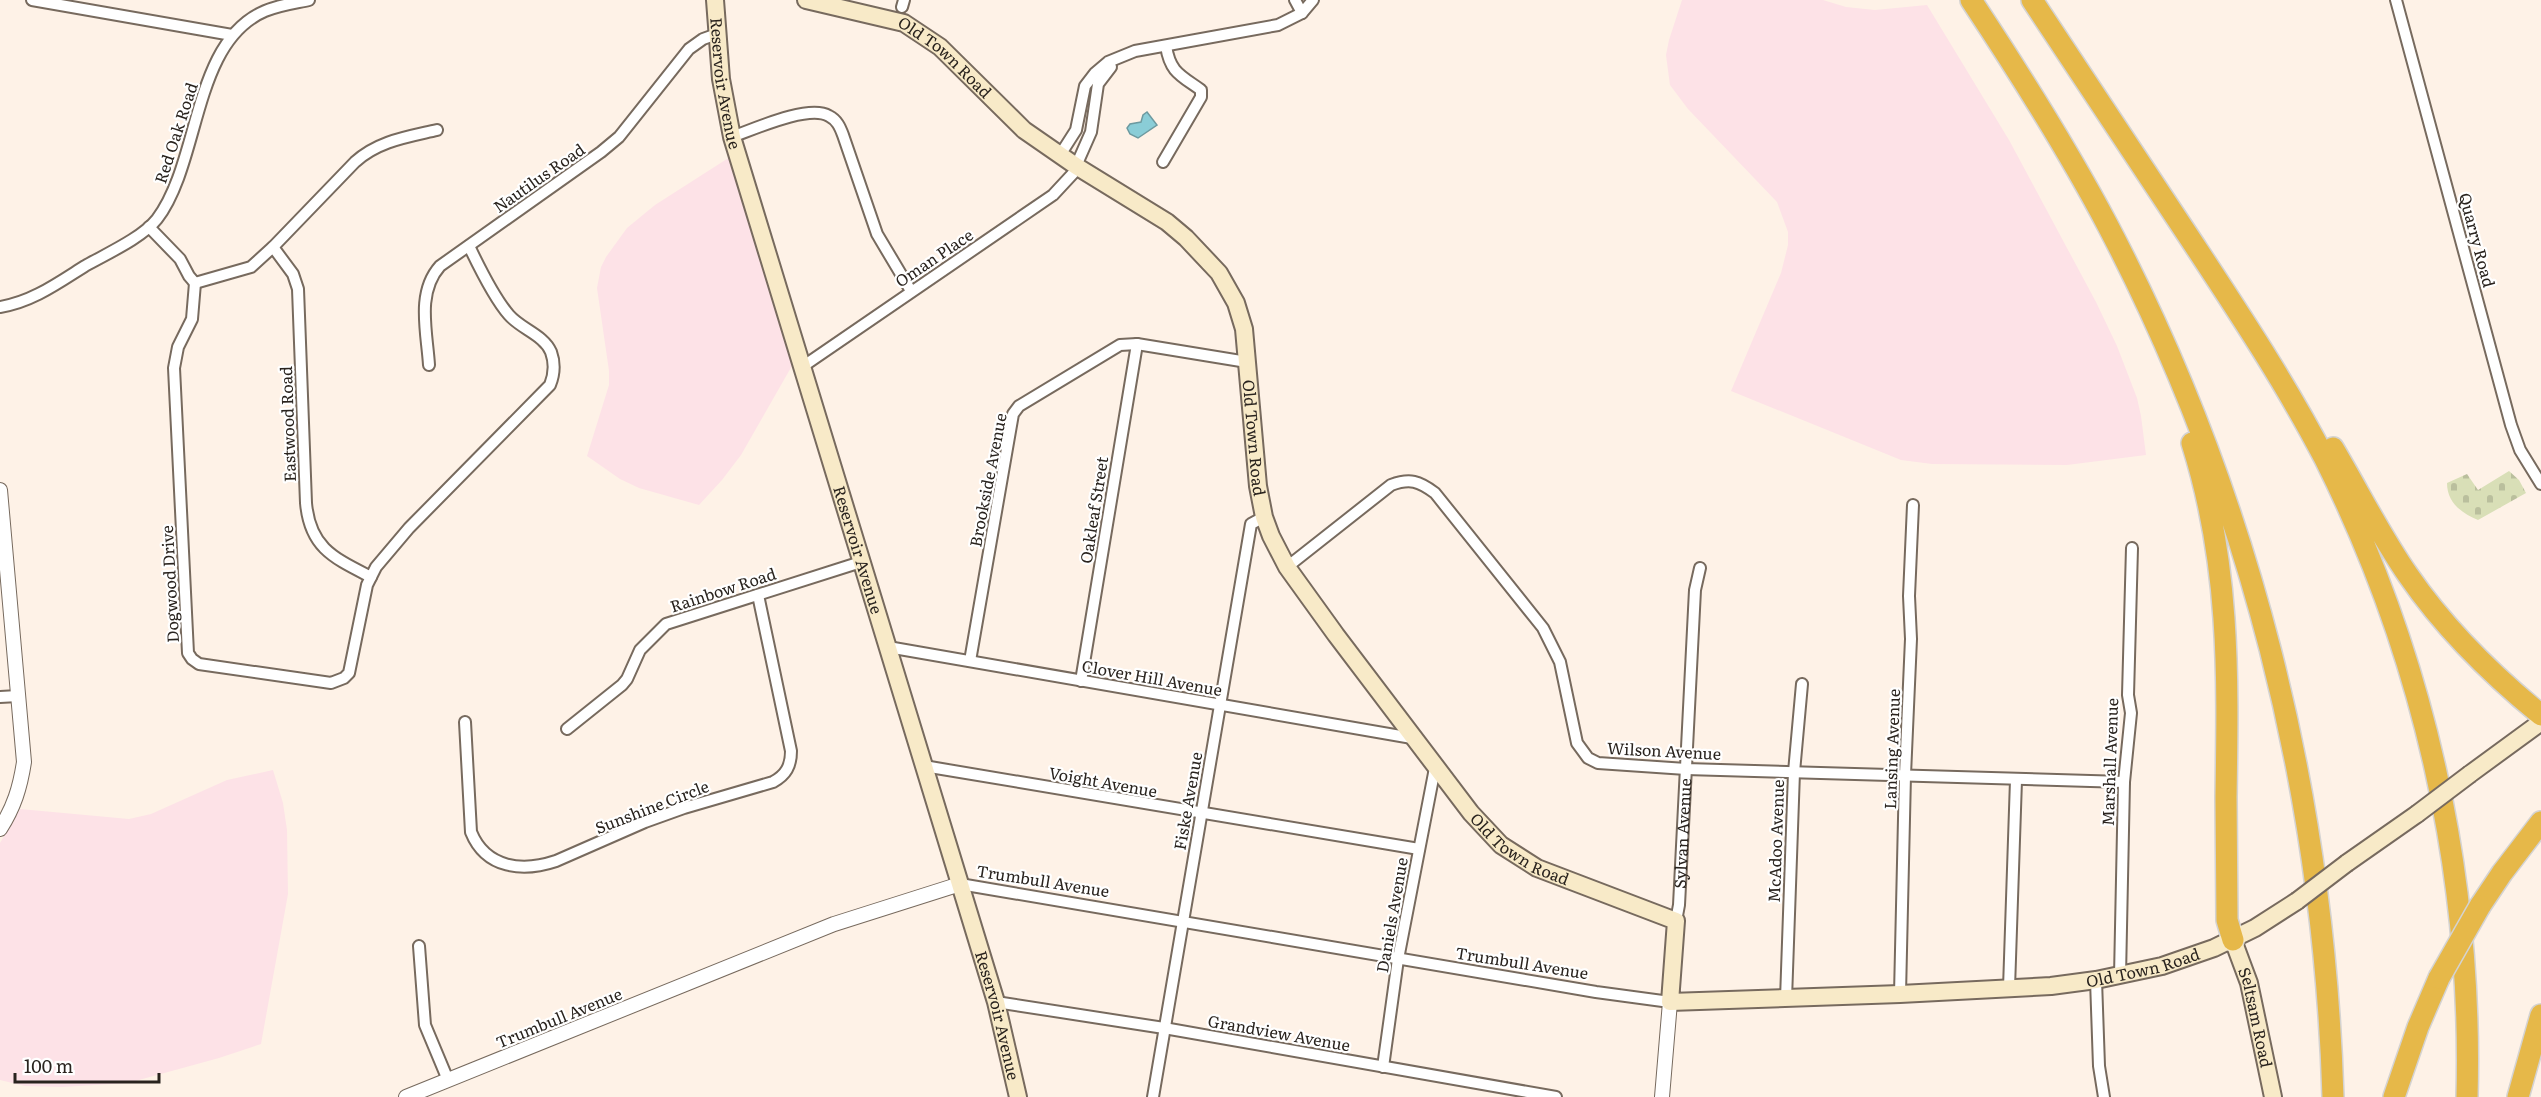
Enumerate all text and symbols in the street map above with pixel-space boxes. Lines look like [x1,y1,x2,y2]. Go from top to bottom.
street label: Old Town Road [894,9,998,103]
street label: Reservoir Avenue [705,16,748,152]
street label: Red Oak Road [147,79,203,186]
street label: Nautilus Road [488,137,589,218]
street label: Quarry Road [2454,190,2502,290]
street label: Oman Place [890,222,977,292]
street label: Eastwood Road [273,365,301,482]
street label: Old Town Road [1238,379,1273,498]
street label: Brookside Avenue [962,411,1012,549]
street label: Oakleaf Street [1073,454,1113,565]
street label: Reservoir Avenue [828,483,890,617]
street label: Dogwood Drive [154,525,184,644]
street label: Rainbow Road [667,561,779,617]
street label: Clover Hill Avenue [1080,653,1224,701]
street label: Lansing Avenue [1877,688,1905,810]
street label: Marshall Avenue [2095,697,2123,827]
street label: Wilson Avenue [1606,735,1722,765]
street label: Fiske Avenue [1167,750,1207,852]
street label: Voight Avenue [1047,760,1159,802]
street label: Sunshine Circle [591,773,712,839]
street label: Sylvan Avenue [1667,777,1696,889]
street label: McAdoo Avenue [1761,779,1789,903]
street label: Old Town Road [1465,807,1573,890]
street label: Daniels Avenue [1369,855,1413,974]
street label: Trumbull Avenue [975,858,1111,902]
street label: Trumbull Avenue [1454,940,1590,984]
street label: Old Town Road [2084,941,2203,992]
street label: Reservoir Avenue [970,947,1027,1082]
street label: Seltsam Road [2233,963,2280,1070]
street label: Trumbull Avenue [492,981,625,1053]
street label: Grandview Avenue [1206,1008,1352,1056]
scale bar [15,1046,159,1084]
text: 100 m [24,1052,73,1079]

